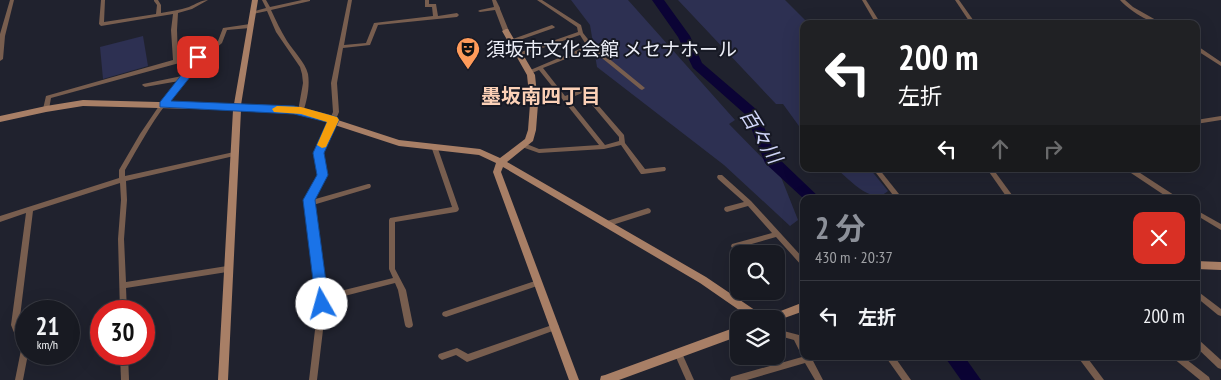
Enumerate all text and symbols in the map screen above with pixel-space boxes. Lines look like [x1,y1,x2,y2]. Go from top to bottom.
text: 200 m [898,34,979,80]
pin [177,36,219,78]
theatre icon: 須坂市文化会館 メセナホール [455,36,481,70]
place label: 須坂市文化会館 メセナホール [486,37,737,61]
icon: left [815,40,880,105]
icon: arrive [184,43,212,71]
text: 左折 [898,82,942,110]
district label: 墨坂南四丁目 [481,83,601,109]
water label: 百々川 [734,104,789,170]
icon: left [933,135,961,163]
icon: ahead [986,135,1014,163]
icon: right [1039,135,1067,163]
text: 2 分 [815,208,866,247]
button: close [1133,212,1185,264]
map controls [730,245,785,365]
button: search [730,245,785,300]
text: 430 m · 20:37 [815,247,893,267]
position arrow [295,277,347,329]
speed limit sign: 30 [90,300,155,365]
icon: left [815,302,843,330]
text: 200 m [1143,304,1185,328]
text: 左折 [858,305,896,329]
text: 21 [36,310,59,342]
button: layers [730,310,785,365]
text: km/h [37,337,58,352]

